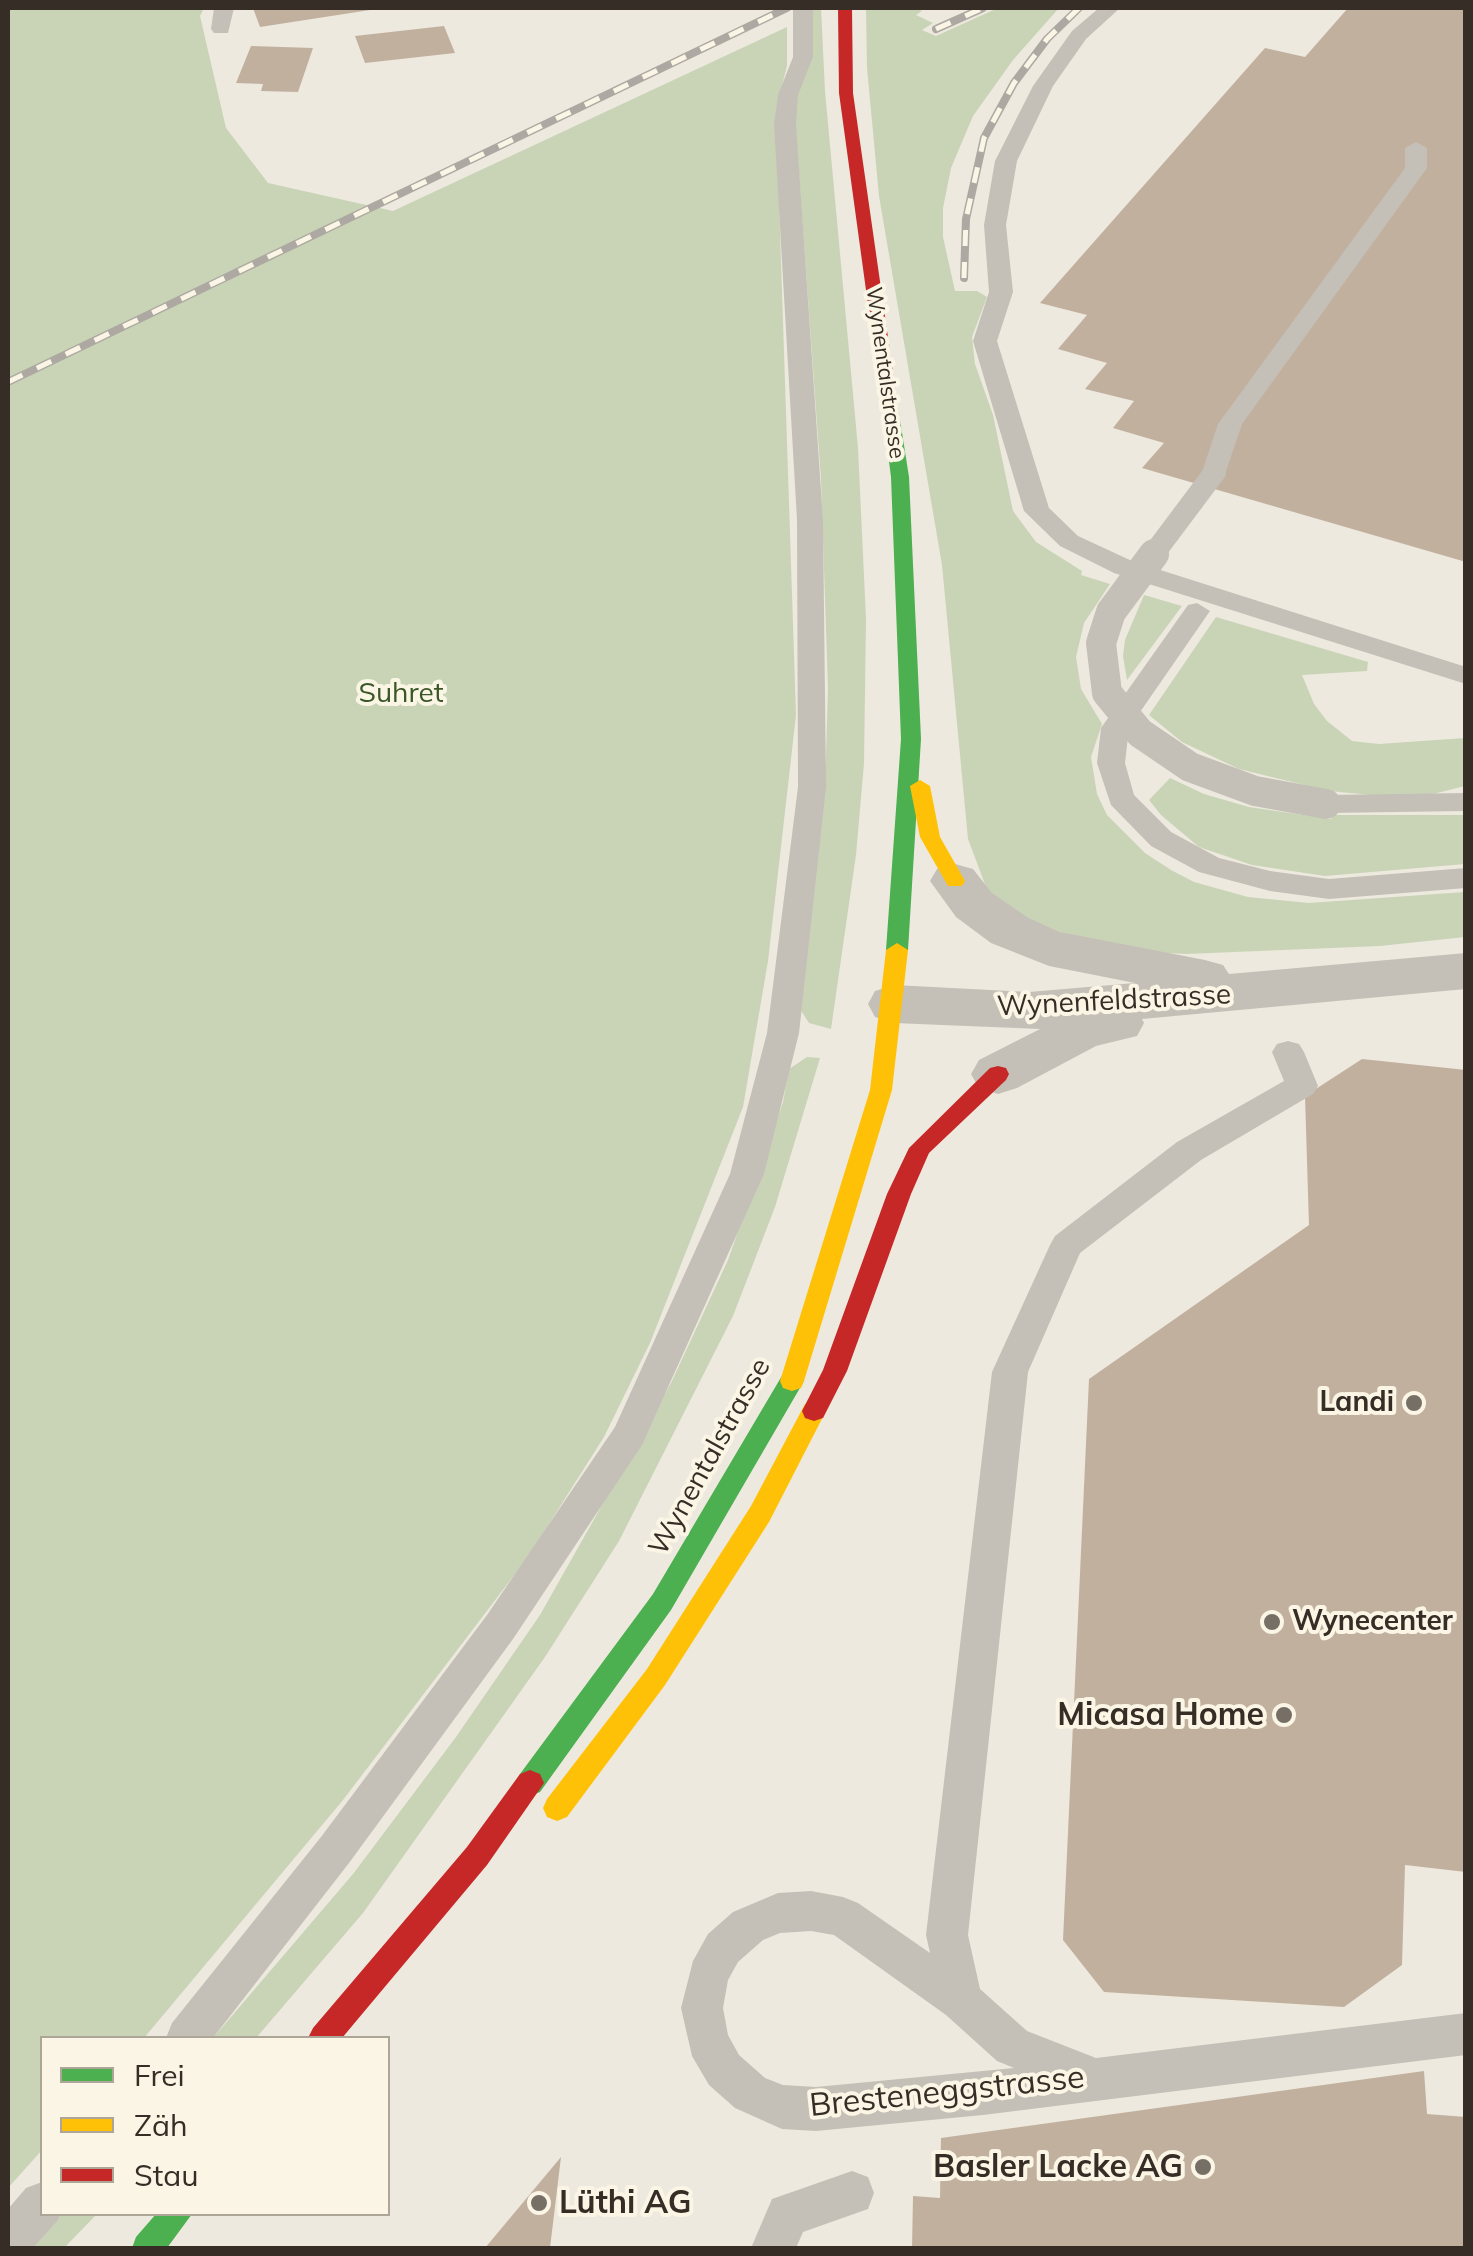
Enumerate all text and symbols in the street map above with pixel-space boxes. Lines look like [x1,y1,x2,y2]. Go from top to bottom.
street label: Wynentalstrasse [860,286,910,460]
park label: Suhret [358,677,444,711]
street label: Wynenfeldstrasse [996,978,1232,1024]
street label: Wynentalstrasse [642,1353,778,1561]
place label: Landi [1319,1386,1394,1420]
marker: Landi [1403,1392,1425,1414]
place label: Wynecenter [1292,1605,1453,1639]
marker: Wynecenter [1261,1611,1283,1633]
place label: Micasa Home [1057,1696,1264,1734]
marker: Micasa Home [1273,1704,1295,1726]
legend [40,2036,390,2216]
text: Frei [134,2056,185,2094]
street label: Bresteneggstrasse [808,2058,1086,2126]
text: Zäh [134,2106,187,2144]
place label: Basler Lacke AG [933,2148,1183,2186]
text: Stau [134,2156,198,2194]
marker: Basler Lacke AG [1192,2156,1214,2178]
place label: Lüthi AG [559,2184,691,2222]
marker: Lüthi AG [528,2192,550,2214]

